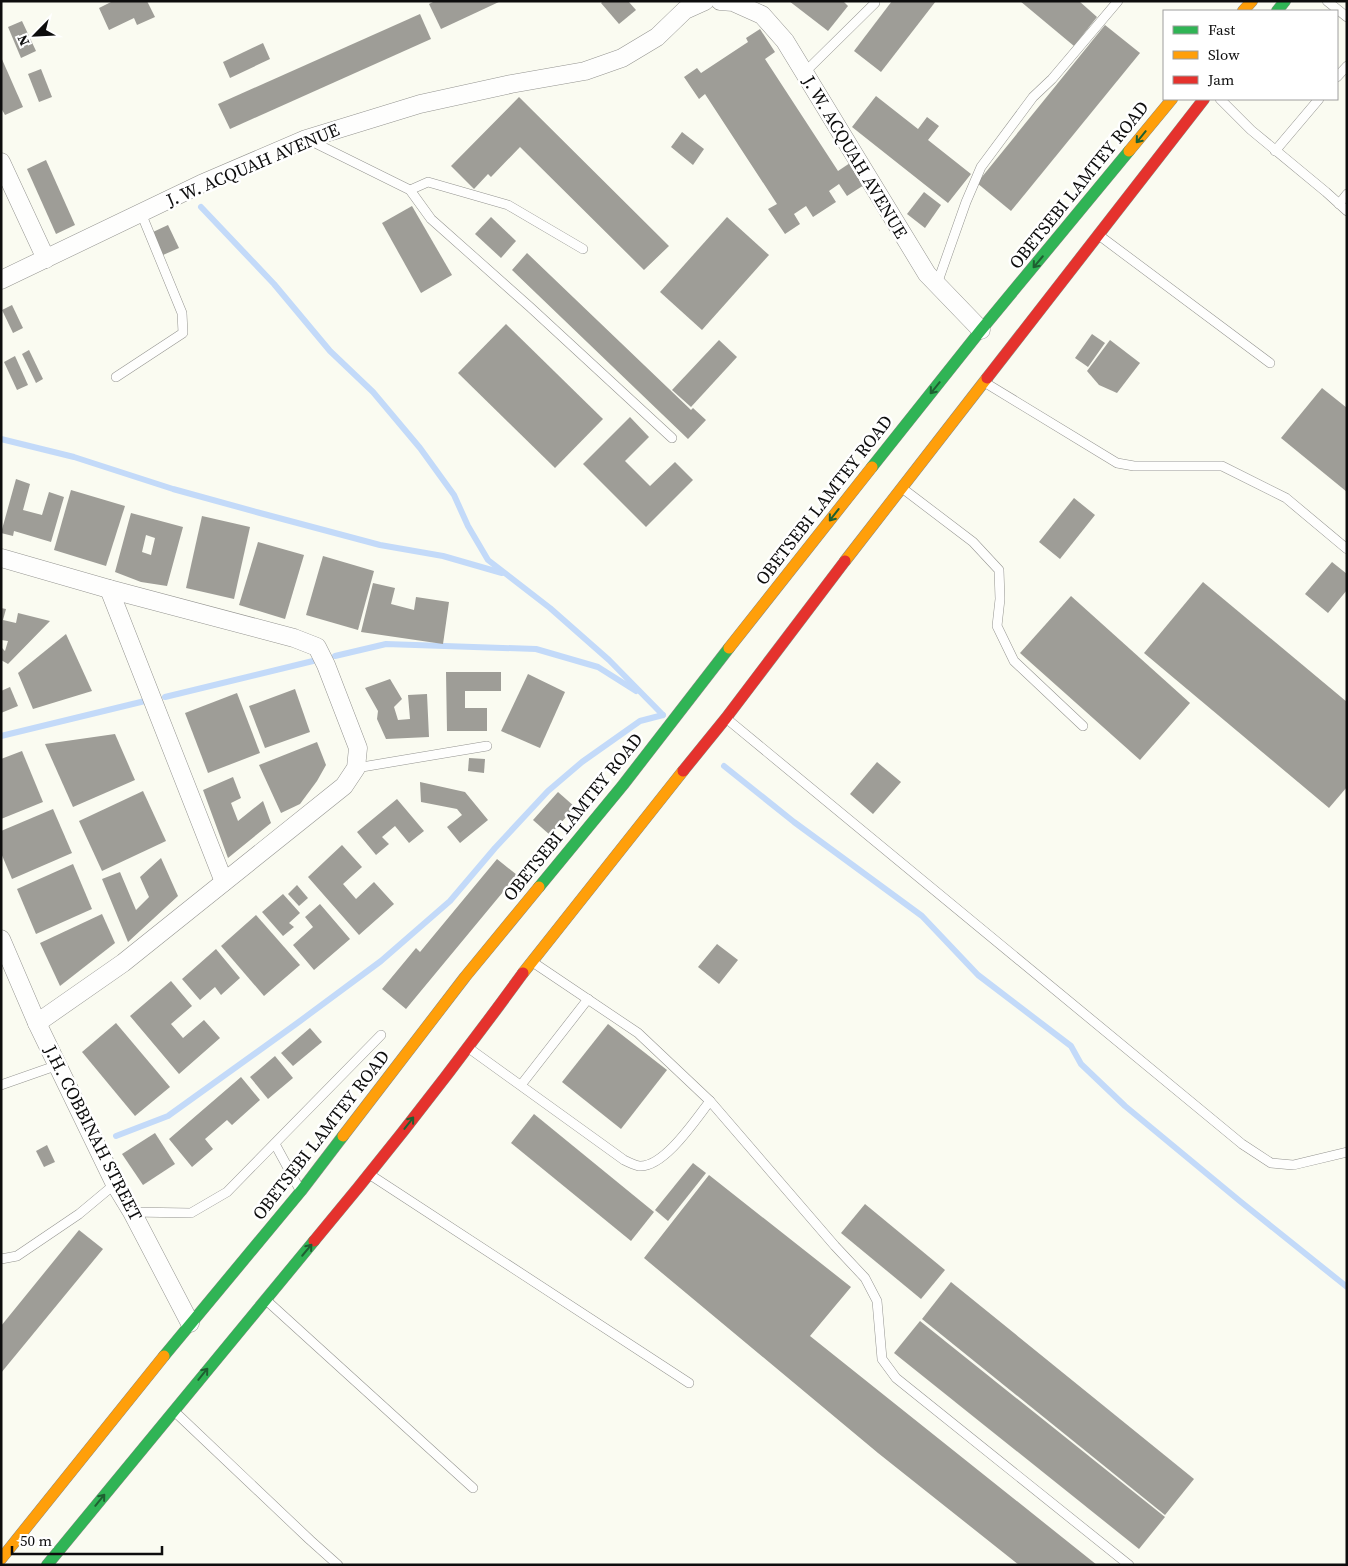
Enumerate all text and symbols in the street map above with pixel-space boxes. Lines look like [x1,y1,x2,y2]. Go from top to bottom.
north arrow [10,10,60,60]
legend [1163,10,1338,100]
text: Fast [1208,19,1235,40]
text: N [12,32,34,49]
text: Slow [1208,44,1240,65]
text: Jam [1207,69,1235,90]
street label: J. W. ACQUAH AVENUE [796,70,914,243]
street label: OBETSEBI LAMTEY ROAD [1003,95,1154,274]
street label: J. W. ACQUAH AVENUE [161,117,343,213]
one-way arrow [1136,130,1147,143]
one-way arrow [1033,255,1044,268]
one-way arrow [929,381,940,394]
street label: OBETSEBI LAMTEY ROAD [749,409,898,590]
one-way arrow [828,508,839,521]
street label: OBETSEBI LAMTEY ROAD [497,727,648,906]
street label: J.H. COBBINAH STREET [38,1040,149,1225]
street label: OBETSEBI LAMTEY ROAD [246,1044,395,1225]
one-way arrow [404,1117,415,1130]
one-way arrow [301,1243,313,1256]
one-way arrow [197,1368,208,1381]
one-way arrow [94,1494,105,1507]
scale bar [12,1524,162,1556]
text: 50 m [20,1530,52,1551]

